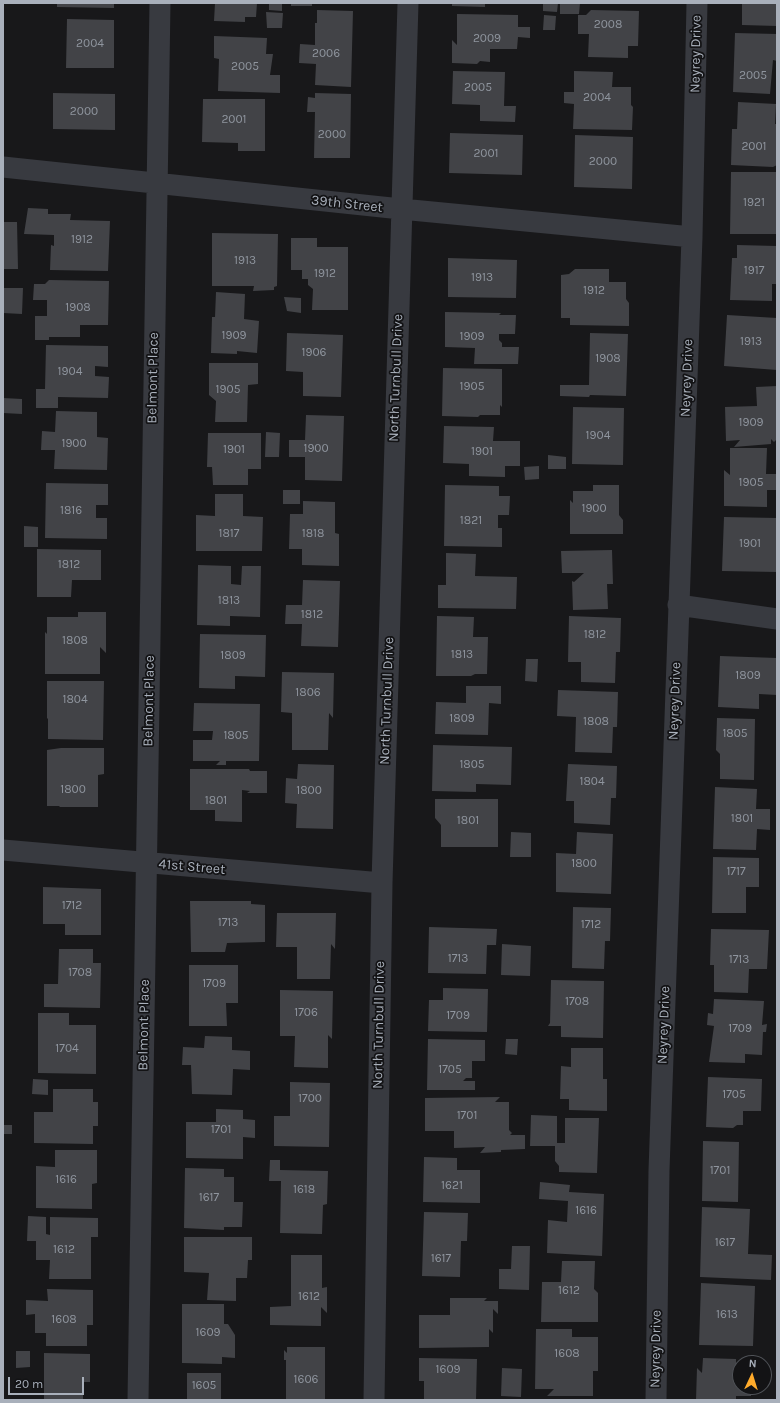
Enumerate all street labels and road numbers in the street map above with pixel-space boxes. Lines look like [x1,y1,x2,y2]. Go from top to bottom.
street label: Neyrey Drive [687,15,705,93]
street label: 39th Street [310,192,384,216]
street label: North Turnbull Drive [385,314,407,442]
street label: Belmont Place [144,332,162,424]
street label: Neyrey Drive [677,339,697,417]
street label: North Turnbull Drive [376,637,398,765]
street label: Belmont Place [140,655,158,747]
street label: Neyrey Drive [665,662,685,740]
street label: 41st Street [158,856,226,878]
street label: North Turnbull Drive [369,961,389,1089]
street label: Belmont Place [135,979,153,1071]
street label: Neyrey Drive [654,986,674,1064]
street label: Neyrey Drive [647,1310,665,1388]

